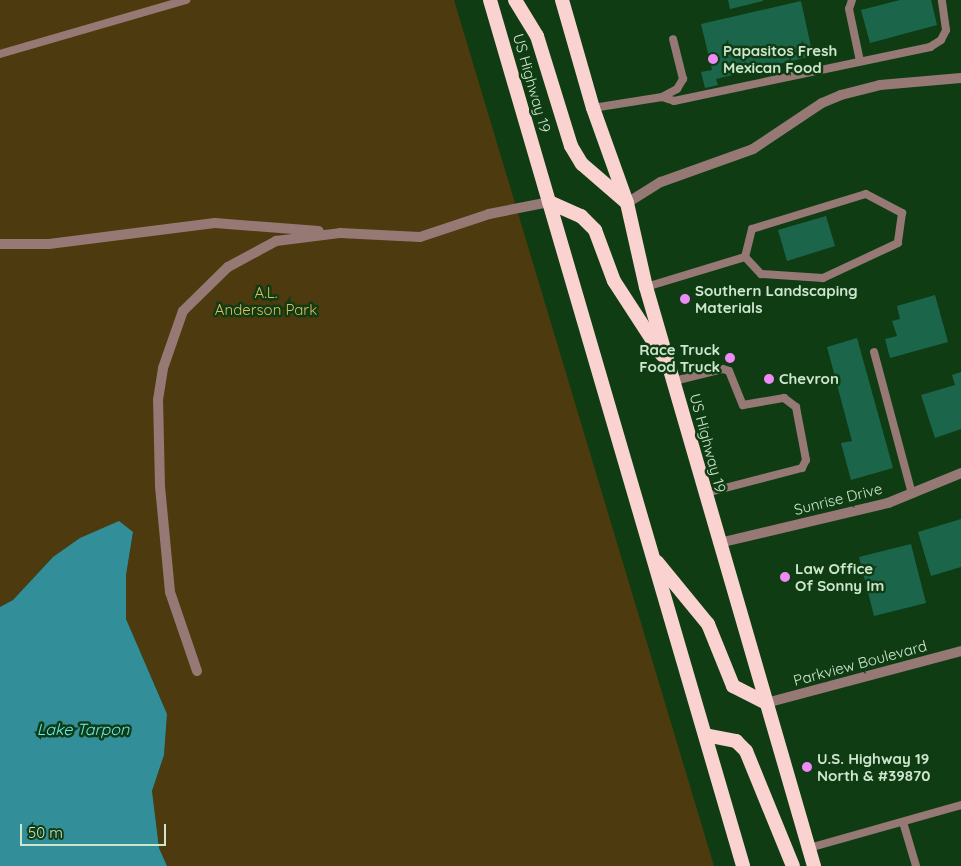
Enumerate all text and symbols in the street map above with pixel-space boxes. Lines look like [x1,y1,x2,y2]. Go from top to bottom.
street label: US Highway 19 [509,32,555,134]
place label: Papasitos Fresh Mexican Food [723,41,837,76]
marker: Papasitos Fresh Mexican Food [707,53,719,65]
place label: Southern Landscaping Materials [695,281,858,316]
park label: A.L. Anderson Park [215,283,317,318]
marker: Southern Landscaping Materials [679,293,691,305]
place label: Race Truck Food Truck [639,340,720,375]
marker: Race Truck Food Truck [724,352,736,364]
place label: Chevron [779,370,839,388]
marker: Chevron [763,373,775,385]
street label: US Highway 19 [686,391,730,495]
street label: Sunrise Drive [792,479,884,519]
place label: Law Office Of Sonny Im [795,559,884,594]
marker: Law Office Of Sonny Im [779,571,791,583]
street label: Parkview Boulevard [791,637,929,689]
water label: Lake Tarpon [37,719,129,739]
place label: U.S. Highway 19 North & #39870 [817,749,930,784]
marker: U.S. Highway 19 North & #39870 [801,761,813,773]
scale bar [22,814,169,846]
text: 50 m [28,823,63,842]

